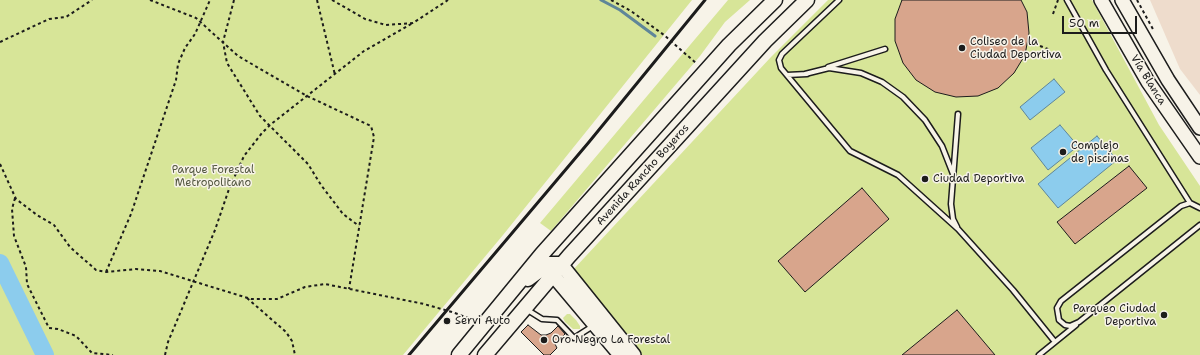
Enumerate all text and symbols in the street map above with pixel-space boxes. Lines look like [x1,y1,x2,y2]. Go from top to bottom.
scale bar [1064,8,1139,34]
text: 50 m [1069,15,1099,31]
place label: Coliseo de la Ciudad Deportiva [970,35,1061,61]
marker: Coliseo de la Ciudad Deportiva [957,43,967,53]
street label: Vía Blanca [1127,53,1169,107]
street label: Avenida Rancho Boyeros [594,122,692,228]
place label: Complejo de piscinas [1071,139,1129,165]
marker: Complejo de piscinas [1058,147,1068,157]
park label: Parque Forestal Metropolitano [172,163,254,189]
place label: Ciudad Deportiva [933,172,1024,186]
marker: Ciudad Deportiva [920,174,930,184]
place label: Parqueo Ciudad Deportiva [1073,302,1156,328]
marker: Parqueo Ciudad Deportiva [1159,310,1169,320]
place label: Servi Auto [455,314,510,328]
marker: Servi Auto [442,316,452,326]
place label: Oro Negro La Forestal [552,333,670,347]
marker: Oro Negro La Forestal [539,335,549,345]

